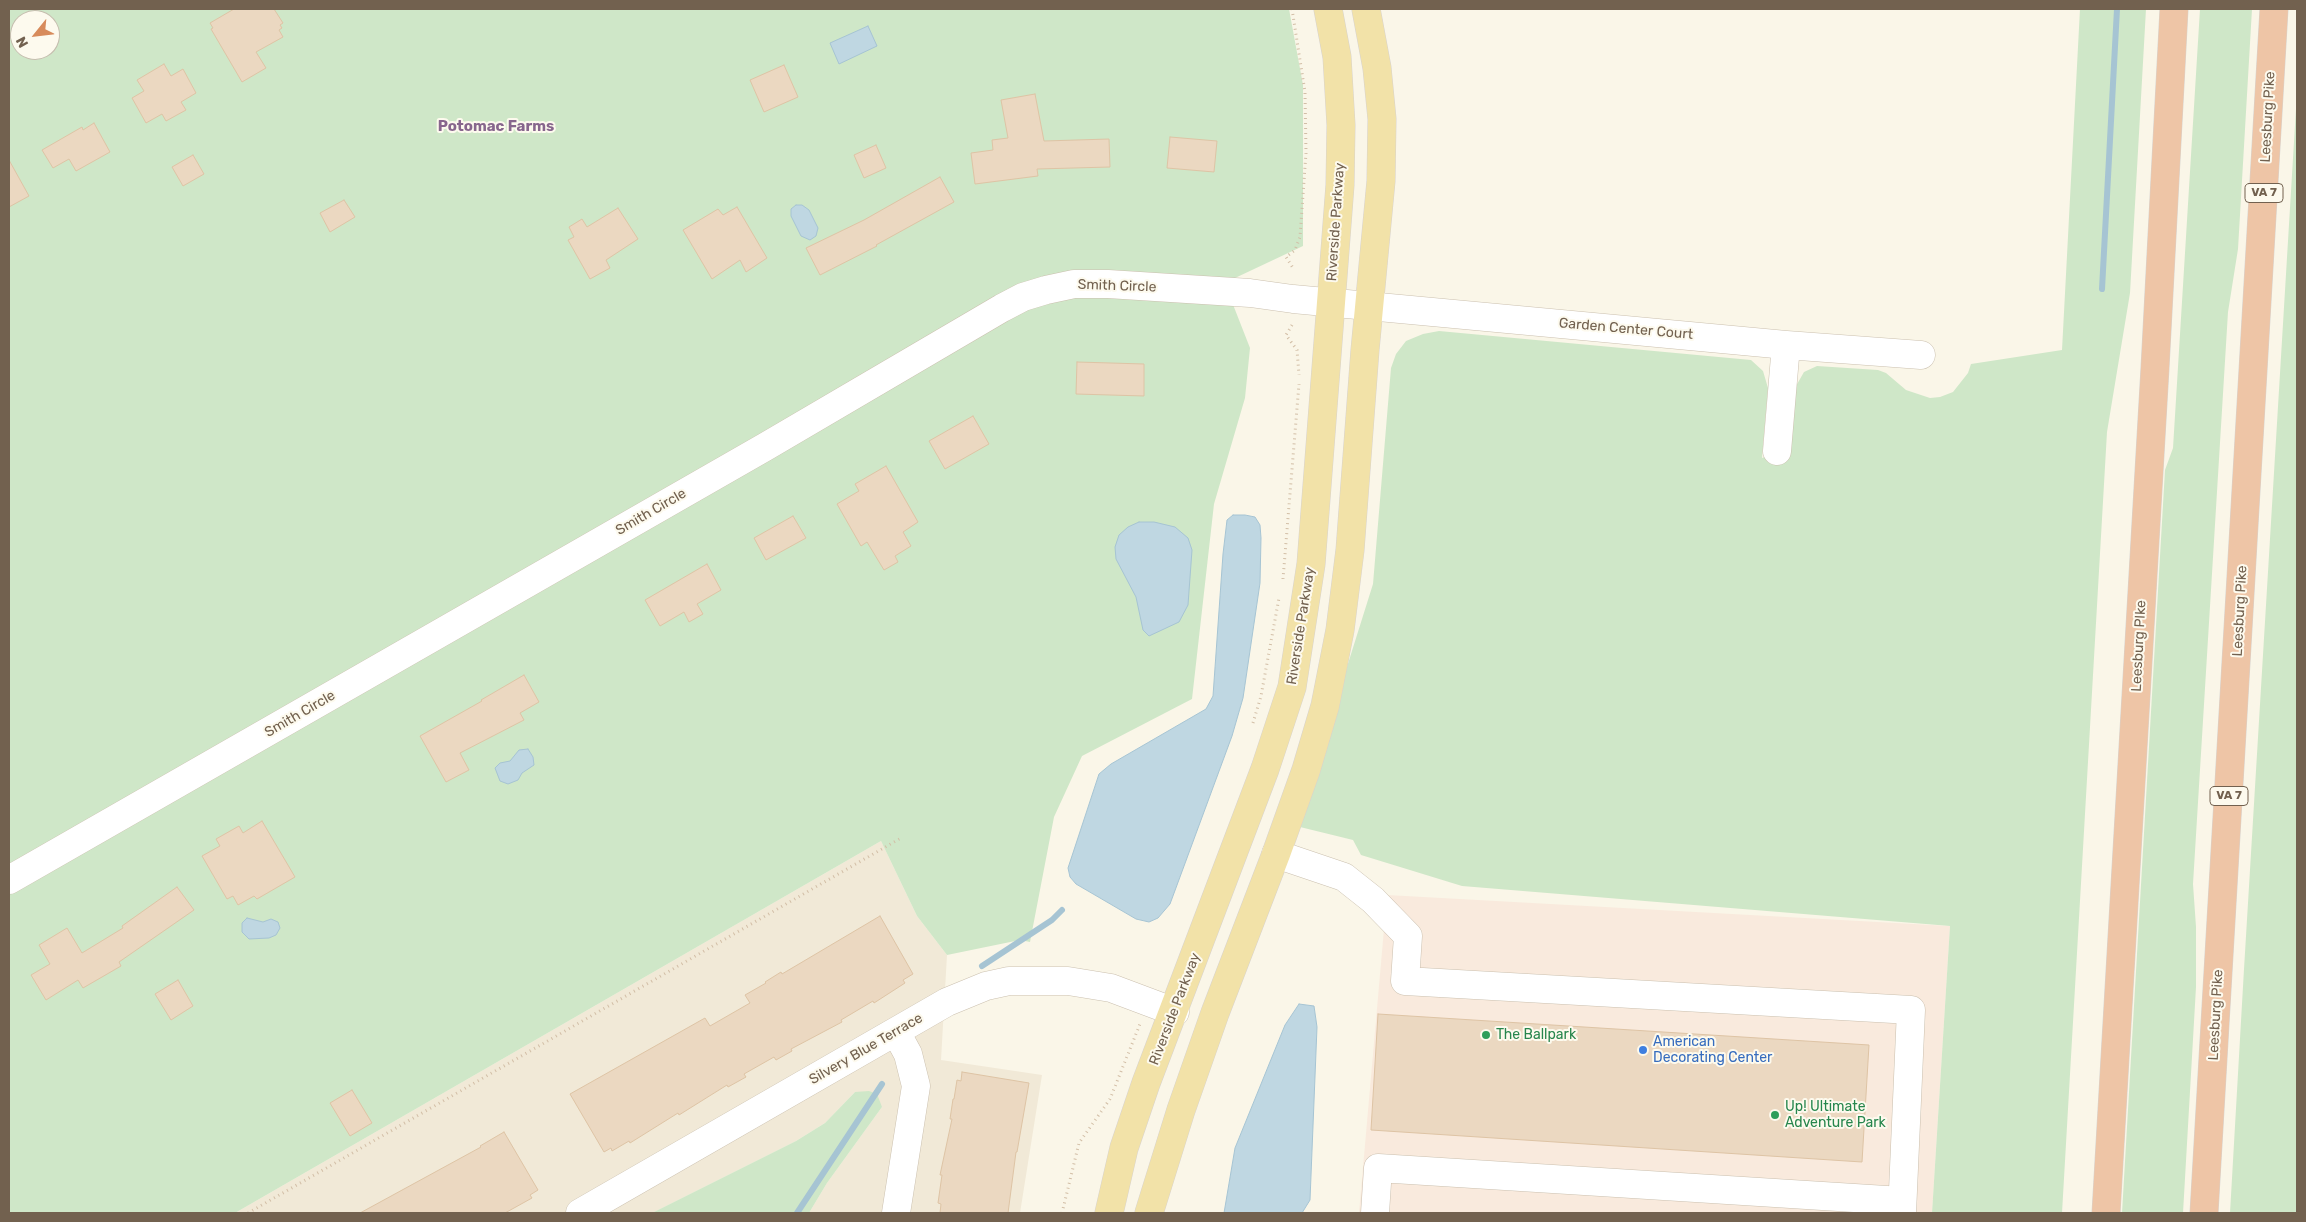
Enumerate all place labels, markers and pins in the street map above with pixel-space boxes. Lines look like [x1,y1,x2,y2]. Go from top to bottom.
place label: The Ballpark [1496,1027,1576,1043]
marker: The Ballpark [1480,1029,1492,1041]
place label: American Decorating Center [1653,1034,1772,1066]
marker: American Decorating Center [1637,1044,1649,1056]
place label: Up! Ultimate Adventure Park [1785,1099,1886,1132]
marker: Up! Ultimate Adventure Park [1769,1109,1781,1121]

